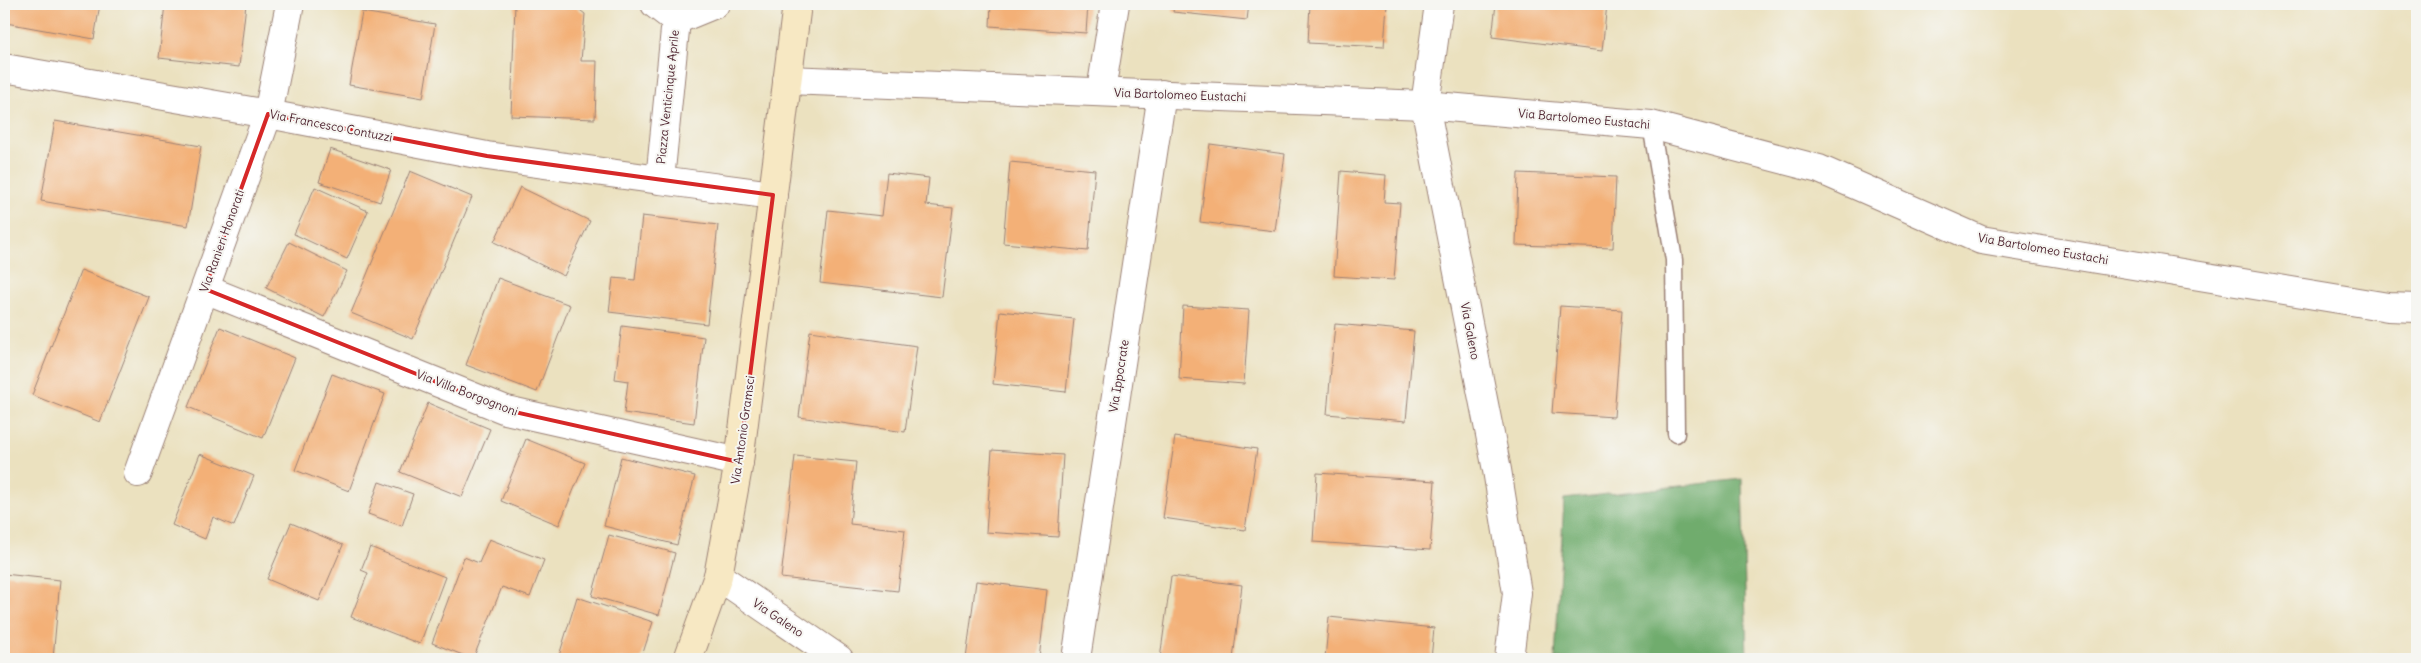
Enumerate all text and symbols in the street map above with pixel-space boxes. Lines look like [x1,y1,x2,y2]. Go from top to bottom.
street label: Piazza Venticinque Aprile [653,29,682,165]
street label: Via Bartolomeo Eustachi [1114,85,1246,104]
street label: Via Bartolomeo Eustachi [1518,105,1651,132]
street label: Via Francesco Contuzzi [268,106,394,145]
street label: Via Ranieri Honorati [196,187,247,294]
street label: Via Bartolomeo Eustachi [1977,230,2109,267]
street label: Via Galeno [1458,301,1483,361]
street label: Via Ippocrate [1105,338,1132,413]
street label: Via Villa Borgognoni [414,366,520,419]
street label: Via Antonio Gramsci [727,375,758,485]
street label: Via Galeno [750,595,807,640]

